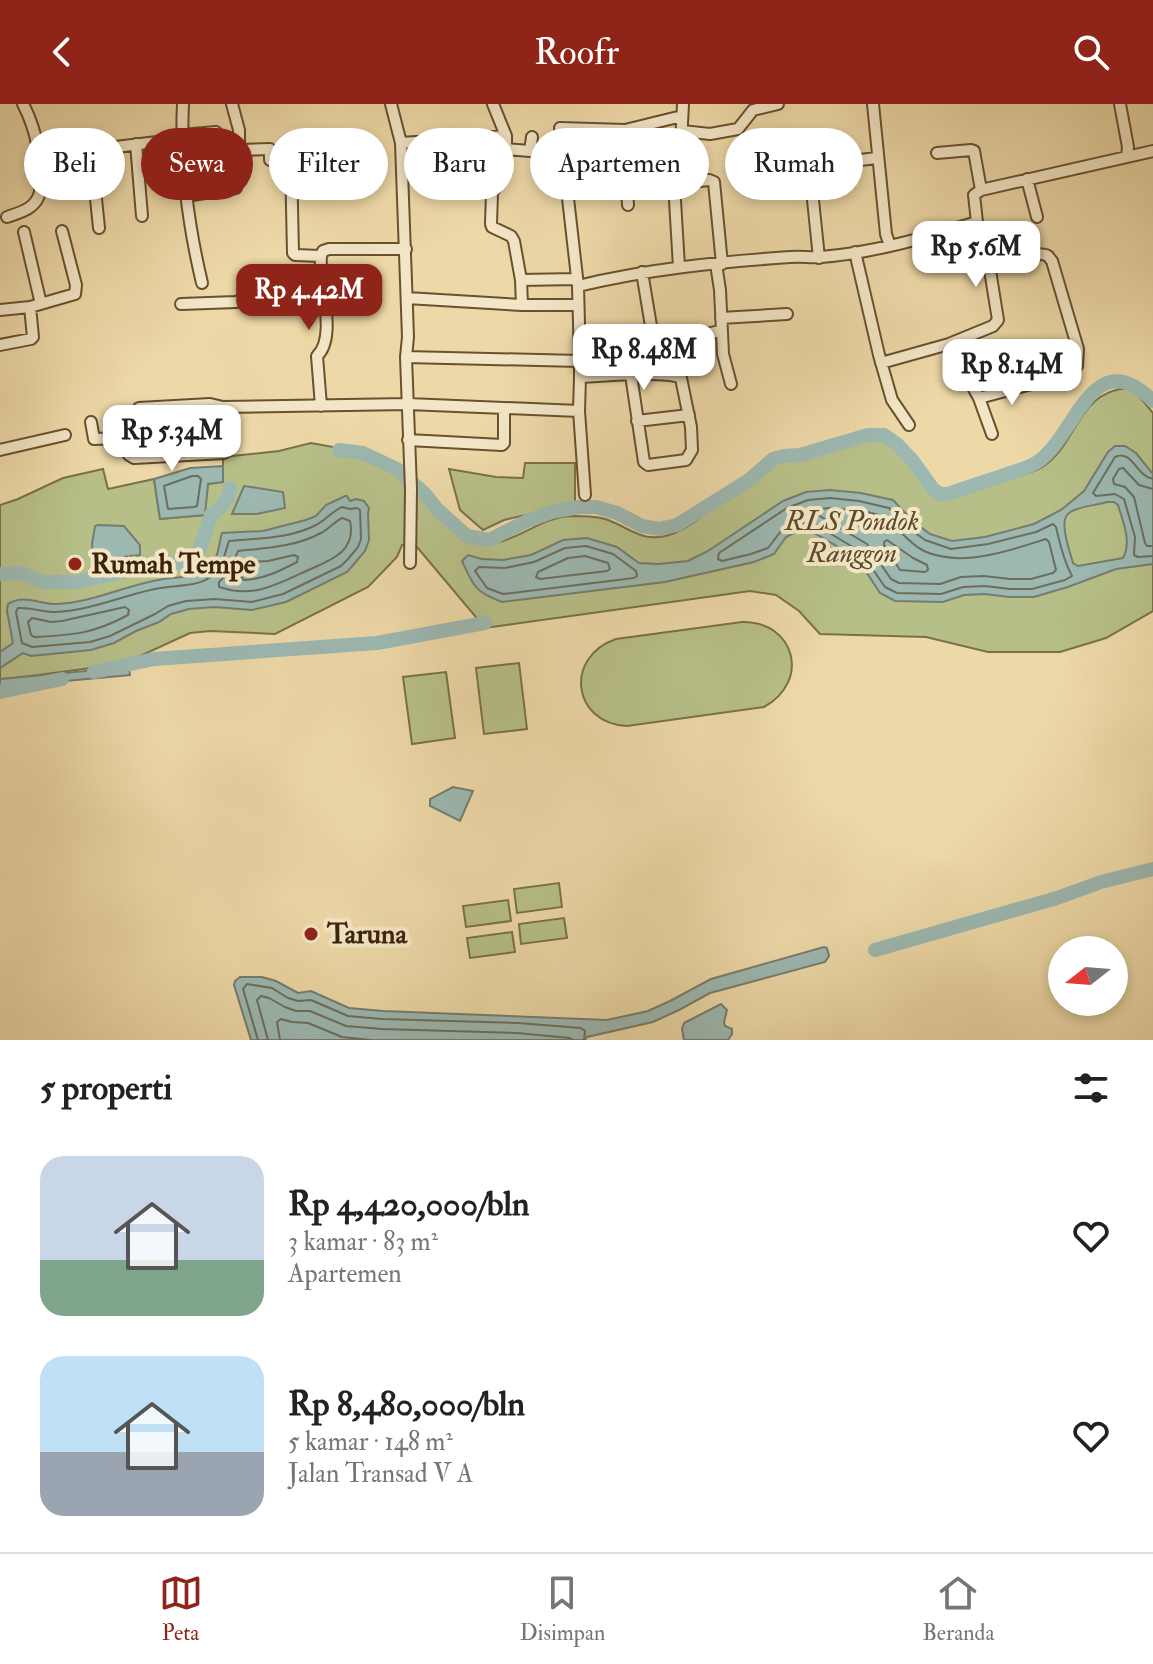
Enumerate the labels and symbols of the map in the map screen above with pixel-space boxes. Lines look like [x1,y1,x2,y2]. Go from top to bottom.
pin: Rp 5.6M [902,221,1050,289]
pin: Rp 4.42M [226,264,392,332]
pin: Rp 8.48M [561,324,727,392]
pin: Rp 8.14M [929,339,1095,407]
pin: Rp 5.34M [89,405,255,473]
park label: RLS Pondok Ranggon [784,504,919,571]
place label: Rumah Tempe [91,547,256,582]
marker: Rumah Tempe [66,555,84,573]
place label: Taruna [326,917,409,952]
marker: Taruna [302,925,320,943]
north arrow [1048,936,1128,1016]

